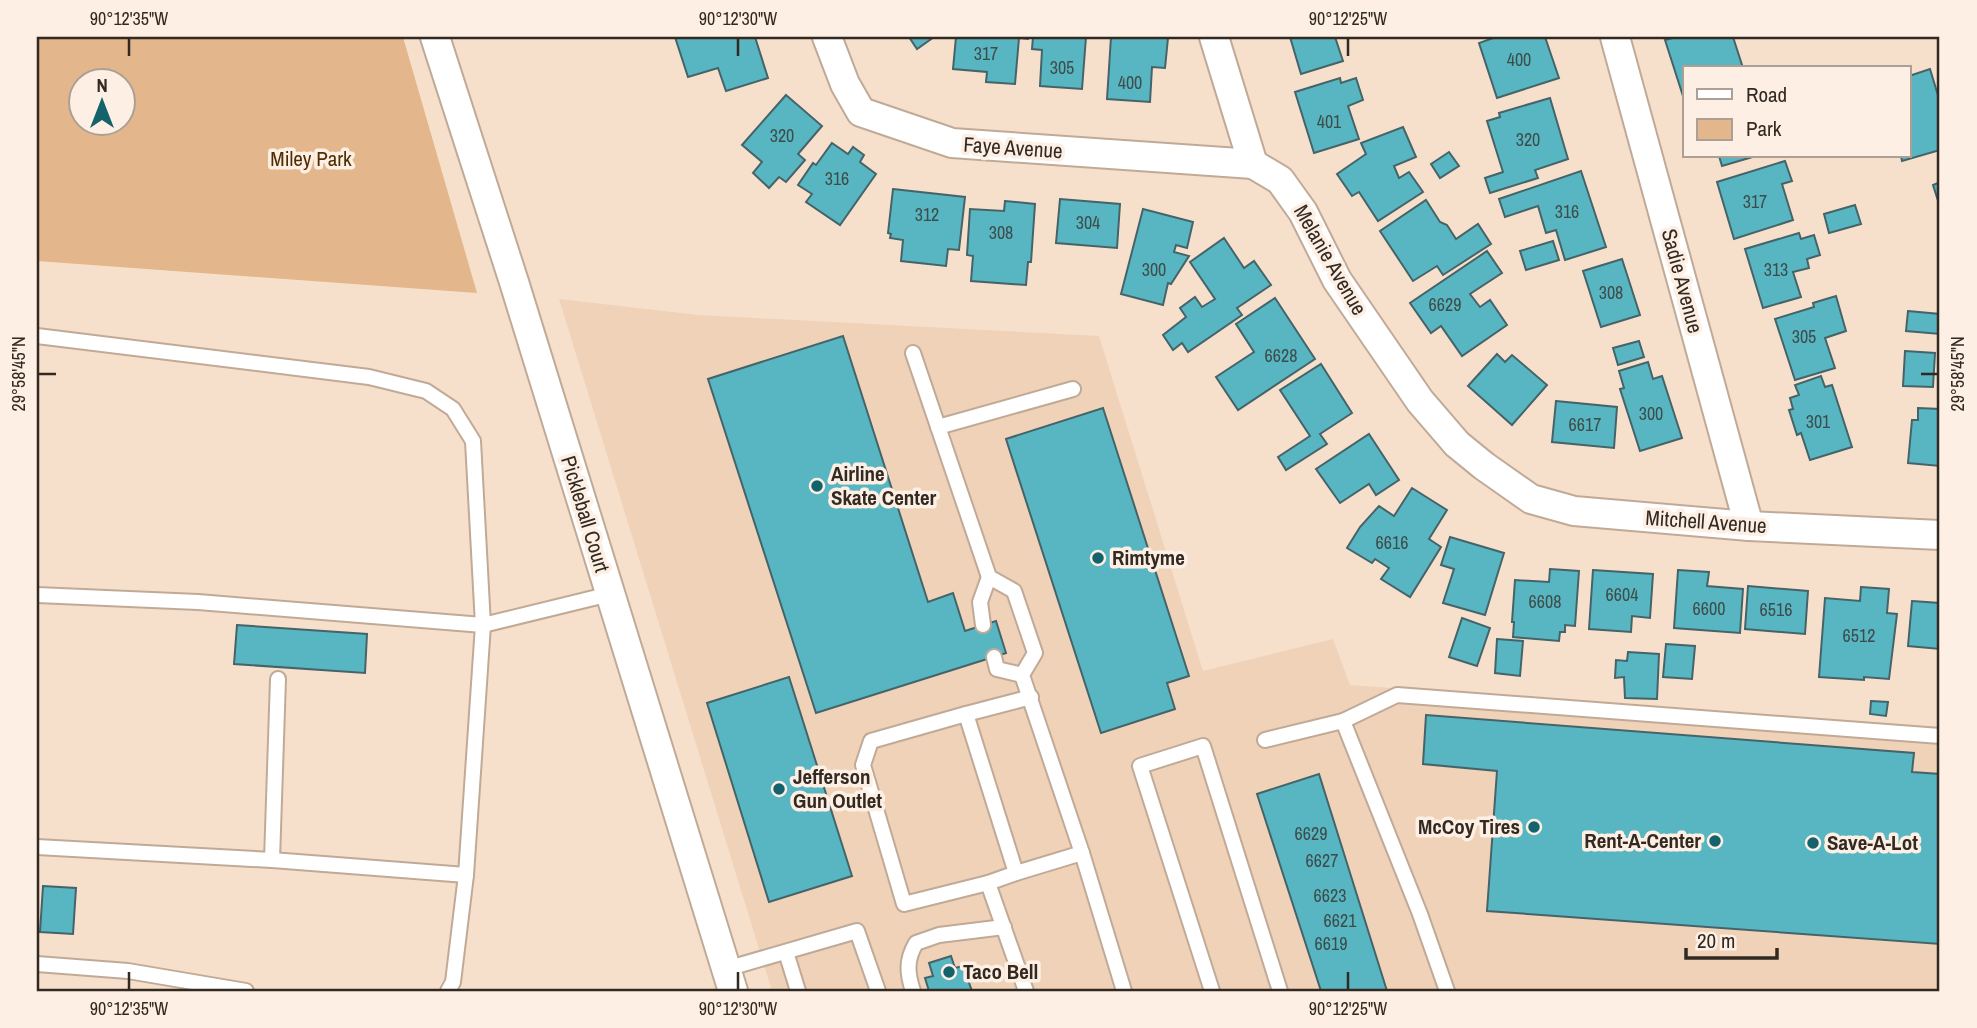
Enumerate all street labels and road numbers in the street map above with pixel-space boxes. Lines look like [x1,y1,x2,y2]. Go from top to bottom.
street label: Faye Avenue [962,130,1064,165]
street label: Melanie Avenue [1287,199,1374,320]
street label: Sadie Avenue [1655,225,1710,336]
street label: Pickleball Court [554,452,617,576]
street label: Mitchell Avenue [1645,503,1768,540]

